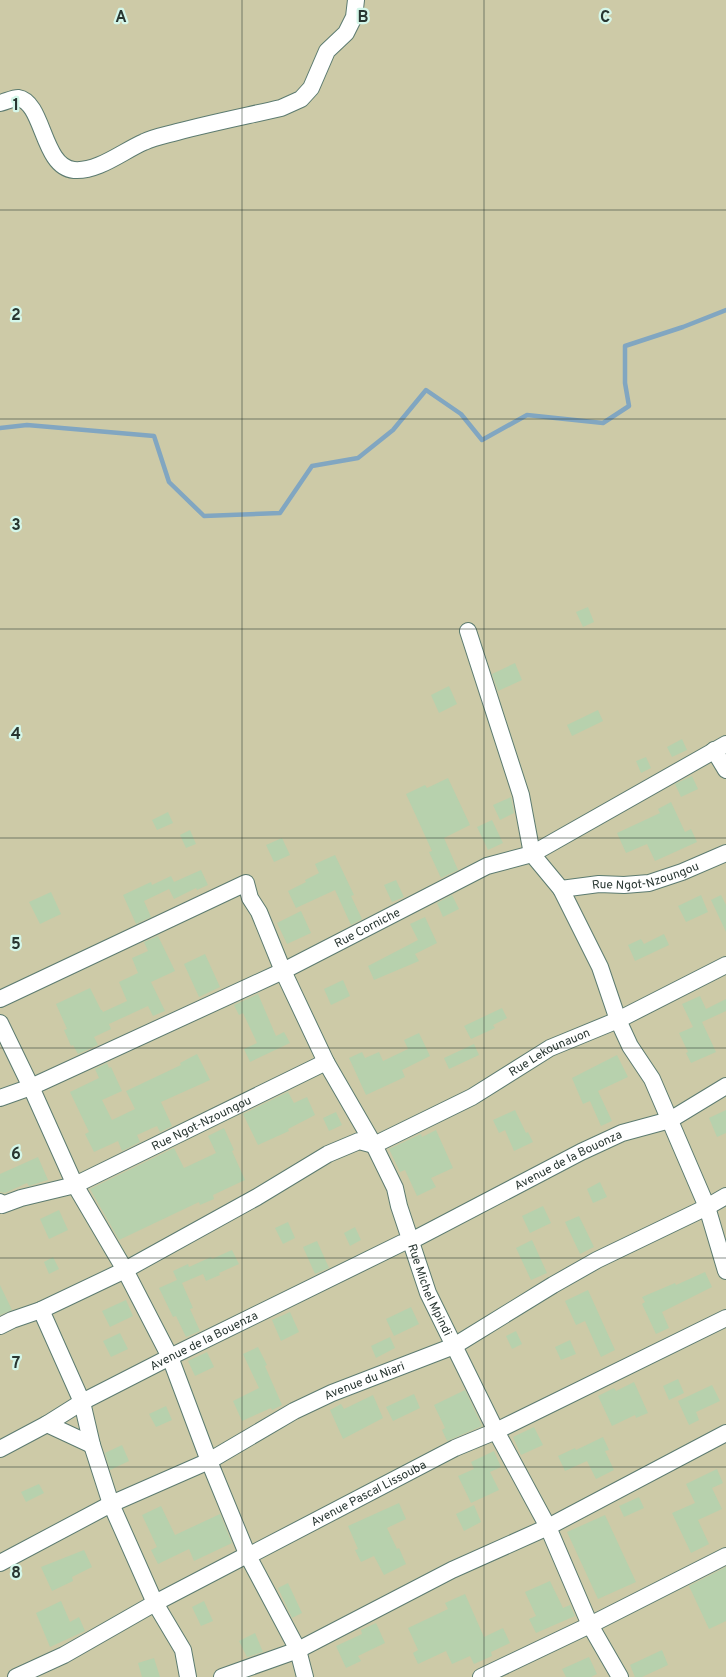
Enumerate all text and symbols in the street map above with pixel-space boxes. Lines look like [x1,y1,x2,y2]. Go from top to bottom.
text: A [115,8,127,28]
text: B [357,8,369,28]
text: C [600,8,610,28]
text: 1 [13,96,19,116]
text: 2 [11,306,21,326]
text: 3 [11,516,21,536]
text: 4 [11,725,21,745]
street label: Rue Ngot-Nzoungou [591,859,702,894]
street label: Rue Corniche [332,905,403,952]
text: 5 [11,935,21,955]
street label: Rue Lekounauon [506,1025,593,1081]
street label: Rue Ngot-Nzoungou [149,1093,254,1155]
street label: Avenue de la Bouonza [512,1127,625,1194]
text: 6 [11,1145,21,1165]
street label: Rue Michel Mpindi [403,1242,455,1339]
street label: Avenue de la Bouenza [148,1308,261,1375]
text: 7 [12,1354,20,1374]
street label: Avenue du Niari [322,1359,407,1405]
street label: Avenue Pascal Lissouba [308,1457,429,1531]
text: 8 [11,1564,21,1584]

